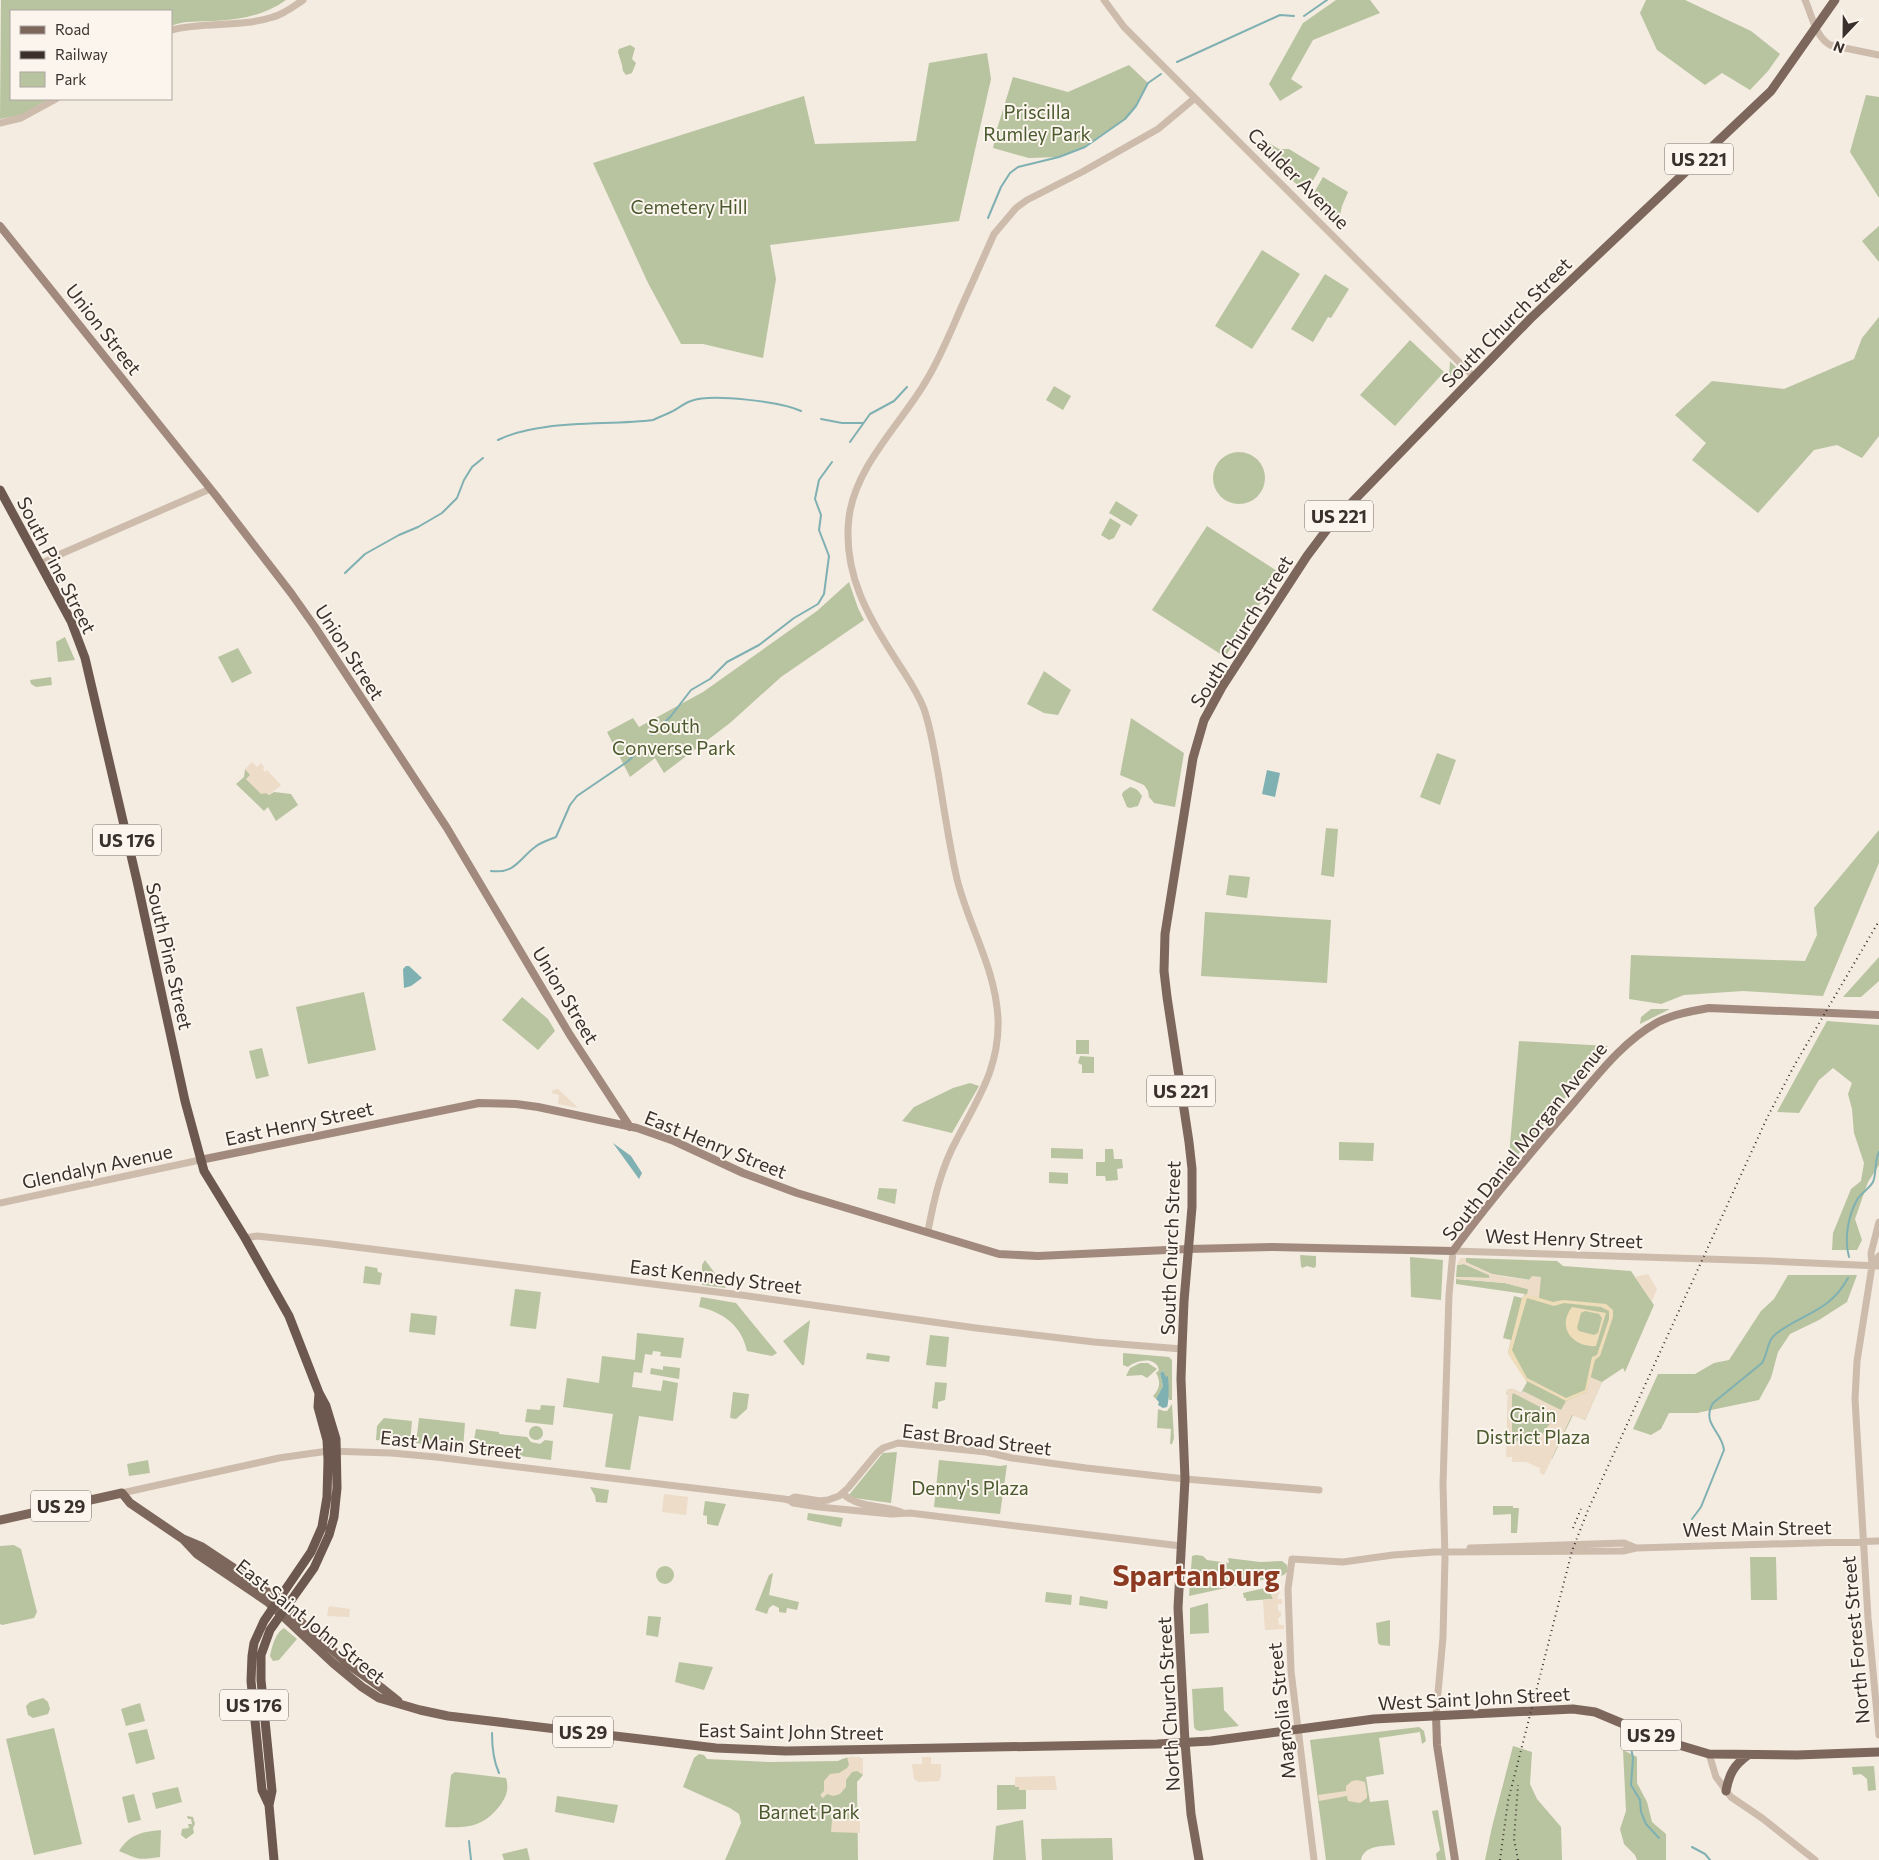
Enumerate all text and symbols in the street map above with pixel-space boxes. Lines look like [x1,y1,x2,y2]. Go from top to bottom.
legend [10,10,172,100]
north arrow [1819,10,1869,60]
text: Road [55,20,90,38]
text: N [1831,38,1847,57]
text: Railway [55,45,108,63]
text: Park [55,70,86,88]
park label: Priscilla Rumley Park [983,100,1091,145]
street label: Caulder Avenue [1244,123,1354,233]
road number: US 221 [1665,144,1733,174]
park label: Cemetery Hill [630,195,748,218]
street label: South Church Street [1436,252,1576,392]
street label: Union Street [61,279,147,379]
street label: South Pine Street [13,493,101,637]
road number: US 221 [1305,501,1373,532]
street label: South Church Street [1185,551,1297,711]
street label: Union Street [311,600,390,704]
park label: South Converse Park [612,714,736,759]
road number: US 176 [93,824,161,856]
street label: South Pine Street [142,880,198,1032]
street label: Union Street [528,942,604,1048]
street label: South Daniel Morgan Avenue [1437,1037,1611,1245]
road number: US 221 [1147,1076,1215,1106]
street label: East Henry Street [223,1096,376,1150]
street label: East Henry Street [642,1105,791,1183]
street label: Glendalyn Avenue [20,1139,174,1193]
street label: South Church Street [1155,1160,1185,1336]
street label: West Henry Street [1485,1224,1644,1252]
street label: East Kennedy Street [629,1254,804,1298]
park label: Grain District Plaza [1476,1403,1590,1448]
street label: East Broad Street [901,1418,1053,1460]
street label: East Main Street [379,1425,523,1463]
park label: Denny's Plaza [911,1476,1029,1499]
road number: US 29 [31,1490,91,1522]
street label: West Main Street [1682,1515,1832,1541]
street label: East Saint John Street [232,1554,390,1688]
street label: North Forest Street [1836,1555,1874,1725]
district label: Spartanburg [1112,1557,1280,1592]
street label: North Church Street [1152,1616,1184,1792]
street label: Magnolia Street [1262,1641,1300,1781]
street label: West Saint John Street [1377,1681,1571,1715]
road number: US 176 [220,1690,288,1720]
road number: US 29 [553,1716,613,1748]
street label: East Saint John Street [698,1718,884,1744]
road number: US 29 [1621,1720,1681,1750]
park label: Barnet Park [758,1800,860,1823]

